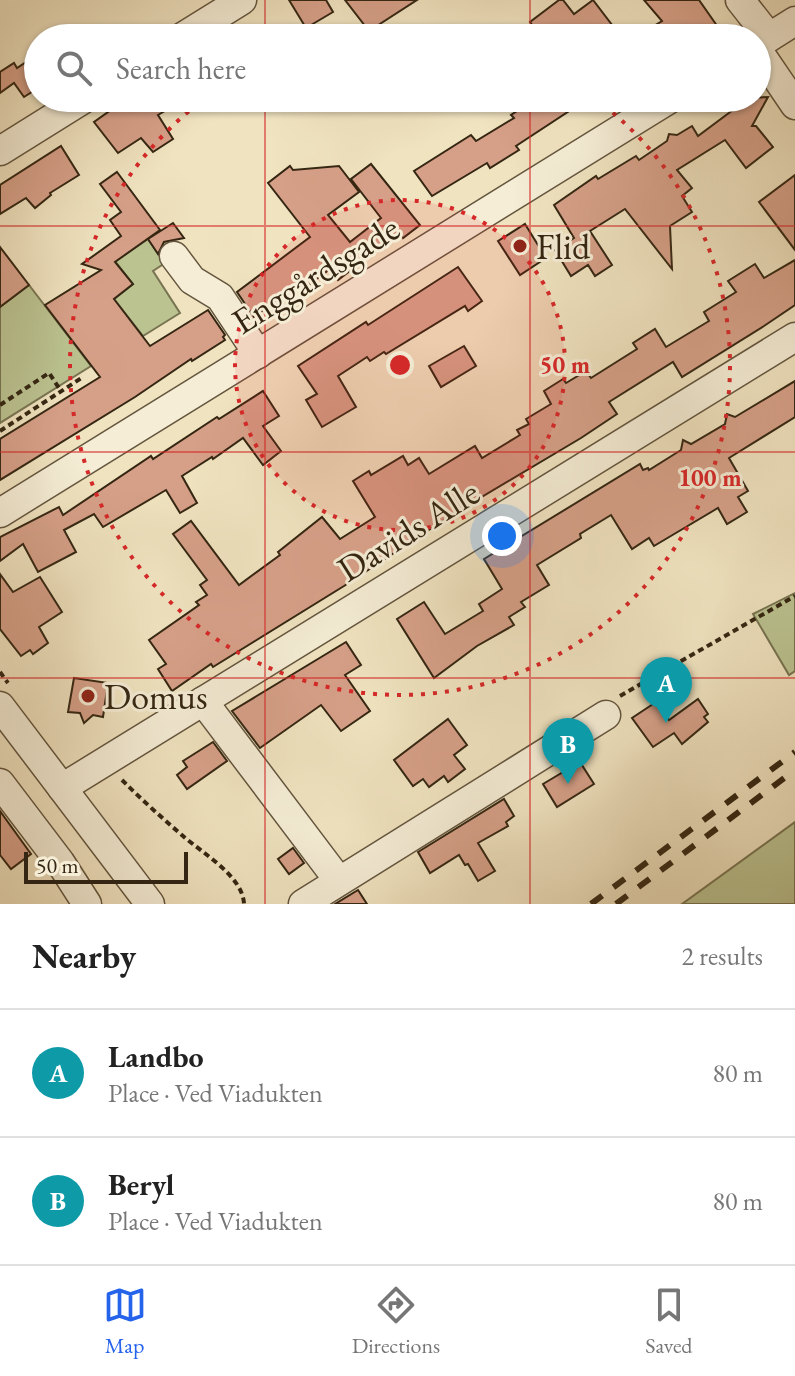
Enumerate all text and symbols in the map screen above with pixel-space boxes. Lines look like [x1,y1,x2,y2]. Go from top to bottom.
search box [24,24,771,112]
icon: search [52,46,96,90]
text: Search here [116,49,246,88]
street label: Enggårdsgade [223,204,408,344]
place label: Flid [536,223,591,270]
marker: Flid [511,237,529,255]
text: 50 m [540,349,590,380]
centre of rings [386,351,414,379]
text: 100 m [678,462,742,493]
street label: Davids Alle [329,468,488,592]
your location [482,516,522,556]
pin: A [640,657,692,723]
place label: Domus [104,673,208,720]
marker: Domus [79,687,97,705]
pin: B [542,718,594,784]
scale bar [24,848,188,884]
text: 50 m [36,851,79,880]
text: Nearby [32,934,136,978]
text: 2 results [682,939,763,973]
text: Landbo [108,1037,204,1076]
text: A [49,1056,67,1090]
text: 80 m [713,1056,763,1090]
text: Place · Ved Viadukten [108,1076,323,1110]
text: Beryl [108,1165,174,1204]
text: B [50,1184,66,1218]
text: 80 m [713,1184,763,1218]
text: Place · Ved Viadukten [108,1204,323,1238]
tab: Map [103,1283,147,1360]
tab: Directions [352,1283,440,1360]
tab: Saved [645,1283,692,1360]

